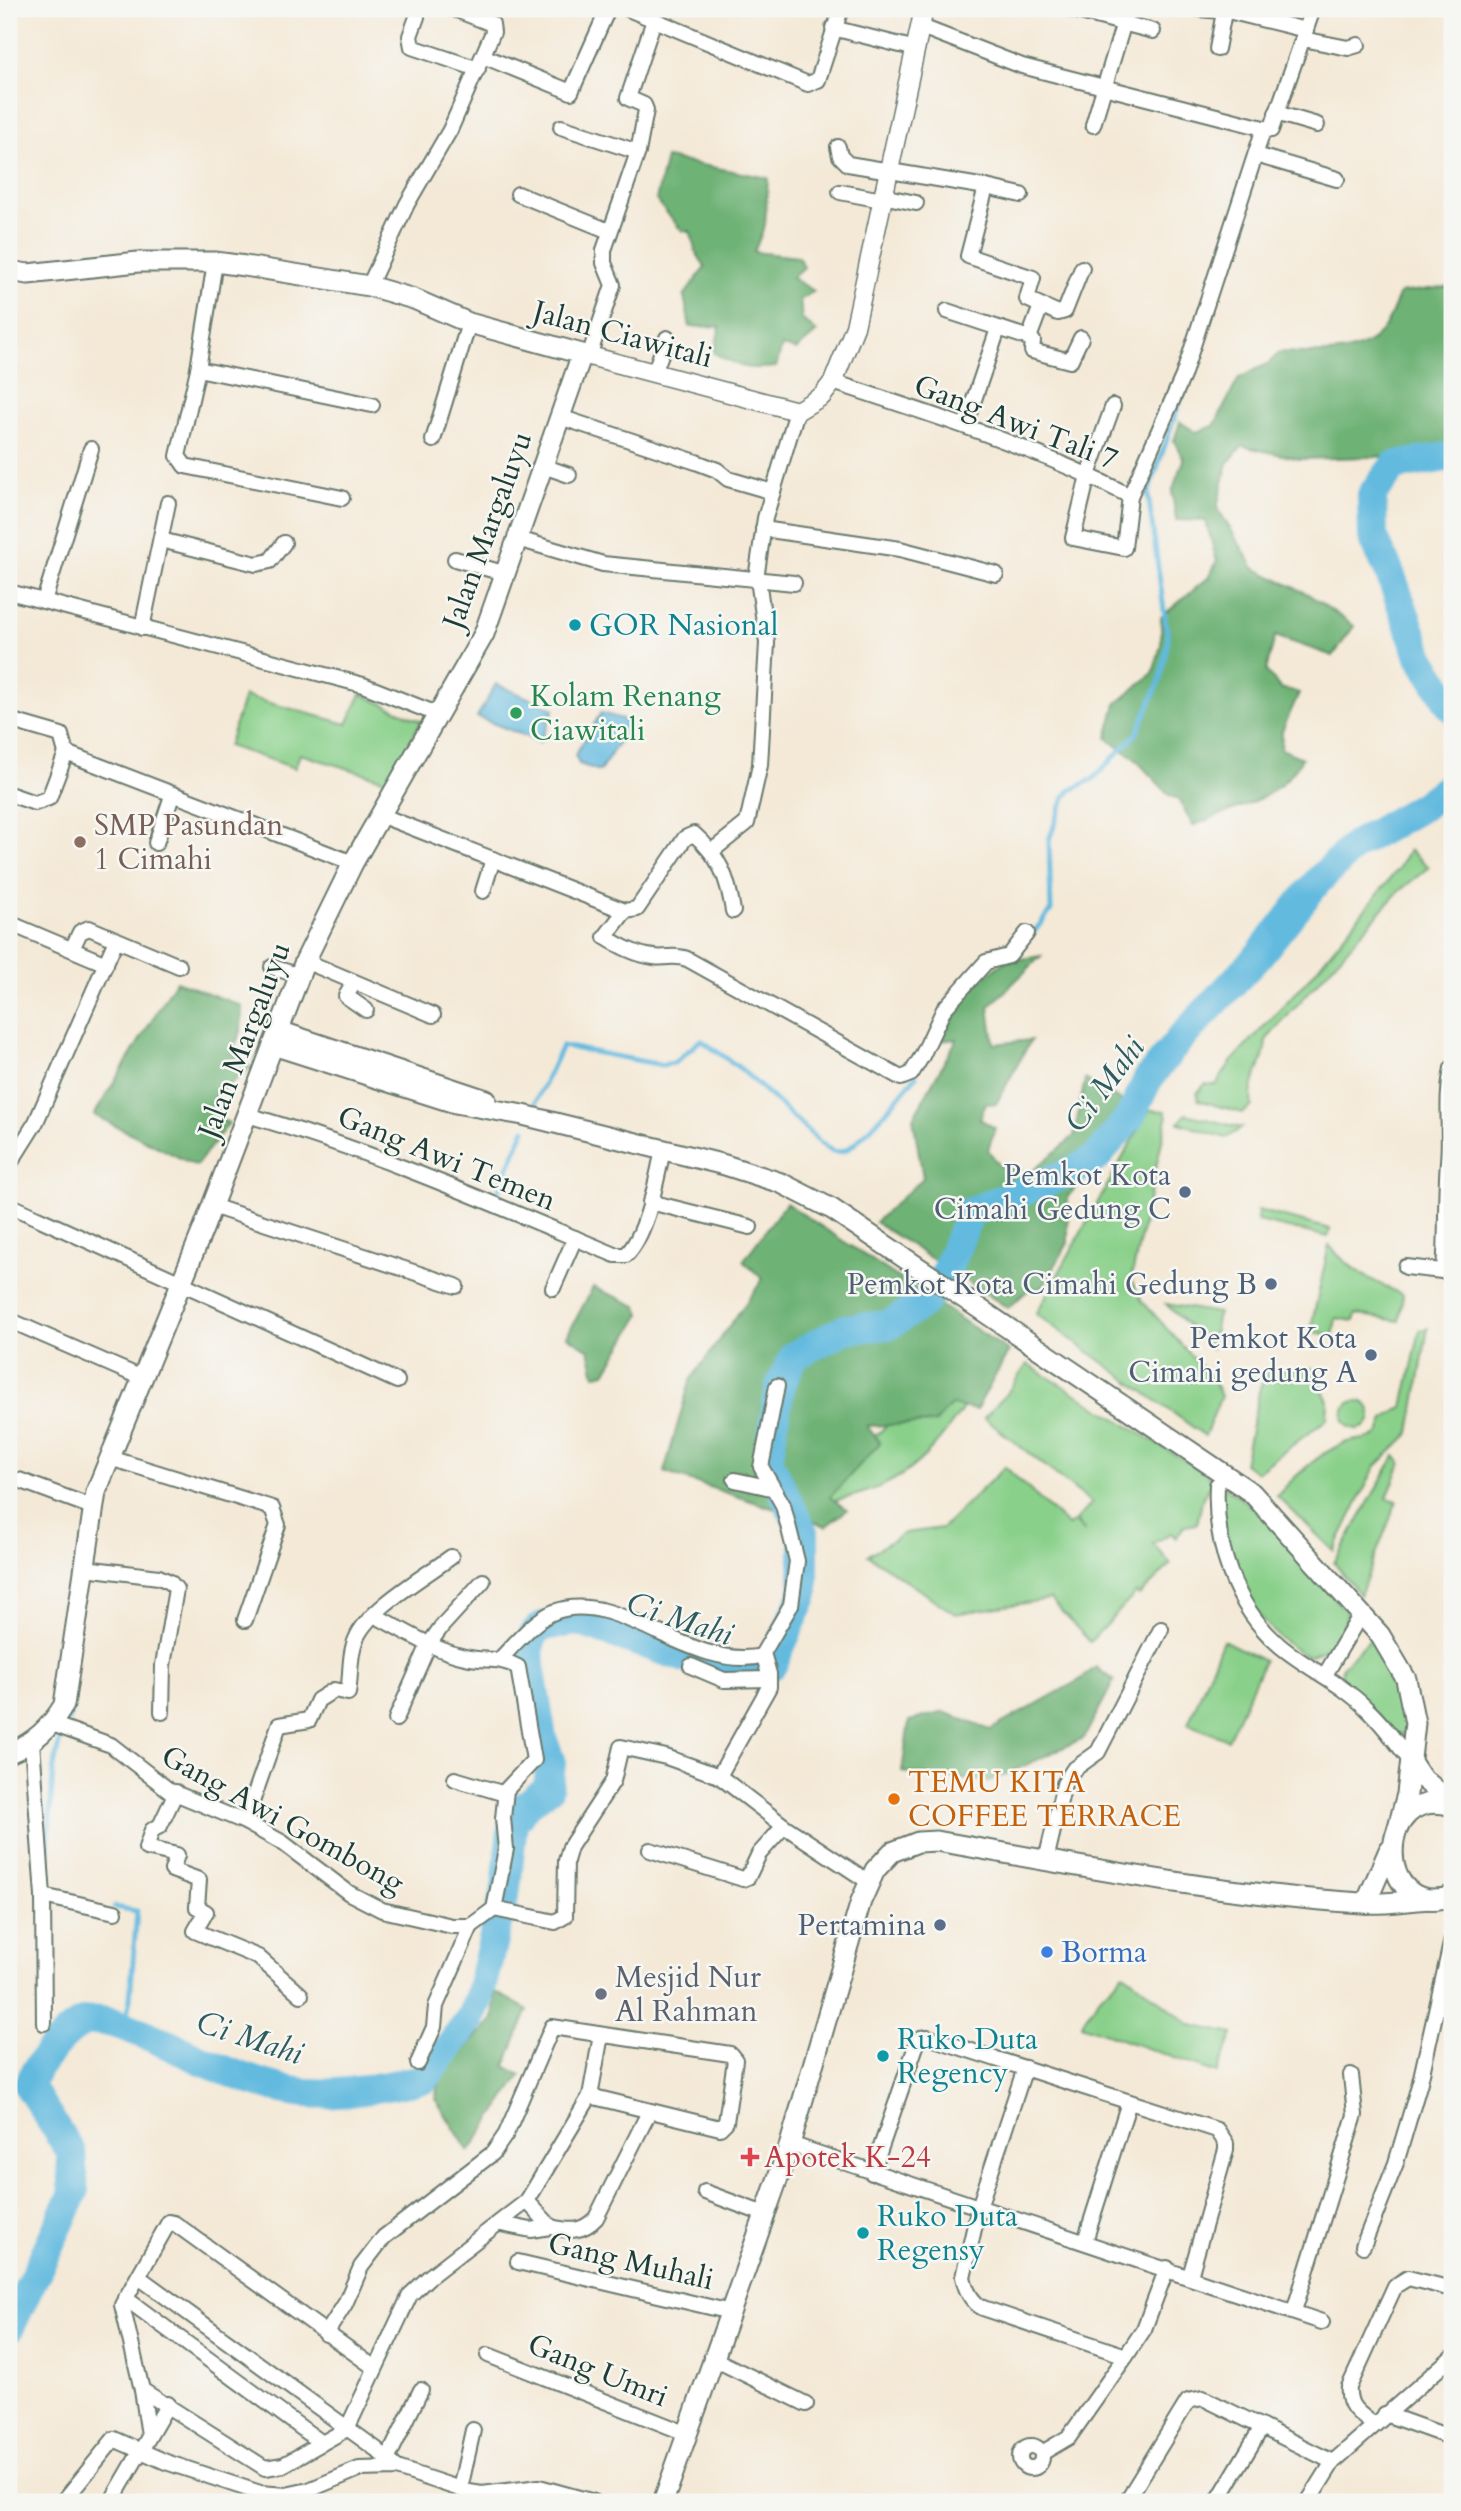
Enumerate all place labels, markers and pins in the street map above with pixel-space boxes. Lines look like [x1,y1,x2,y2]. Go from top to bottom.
place label: GOR Nasional [589,605,779,646]
marker: GOR Nasional [567,617,583,633]
place label: Kolam Renang Ciawitali [530,676,721,751]
marker: Kolam Renang Ciawitali [508,705,524,721]
place label: SMP Pasundan 1 Cimahi [94,805,283,880]
marker: SMP Pasundan 1 Cimahi [72,834,88,850]
place label: Pemkot Kota Cimahi Gedung C [934,1155,1171,1230]
marker: Pemkot Kota Cimahi Gedung C [1177,1184,1193,1200]
place label: Pemkot Kota Cimahi Gedung B [847,1264,1257,1305]
marker: Pemkot Kota Cimahi Gedung B [1263,1276,1279,1292]
place label: Pemkot Kota Cimahi gedung A [1128,1318,1358,1393]
marker: Pemkot Kota Cimahi gedung A [1363,1347,1379,1363]
place label: TEMU KITA COFFEE TERRACE [908,1762,1181,1837]
marker: TEMU KITA COFFEE TERRACE [886,1791,902,1807]
place label: Pertamina [797,1905,926,1946]
marker: Pertamina [932,1917,948,1933]
place label: Borma [1061,1932,1147,1973]
marker: Borma [1039,1944,1055,1960]
place label: Mesjid Nur Al Rahman [615,1957,761,2032]
marker: Mesjid Nur Al Rahman [593,1986,609,2002]
place label: Ruko Duta Regency [897,2019,1038,2094]
marker: Ruko Duta Regency [875,2048,891,2064]
place label: Apotek K-24 [764,2137,931,2178]
marker: Apotek K-24 [742,2149,758,2165]
place label: Ruko Duta Regensy [877,2196,1018,2271]
marker: Ruko Duta Regensy [855,2225,871,2241]

